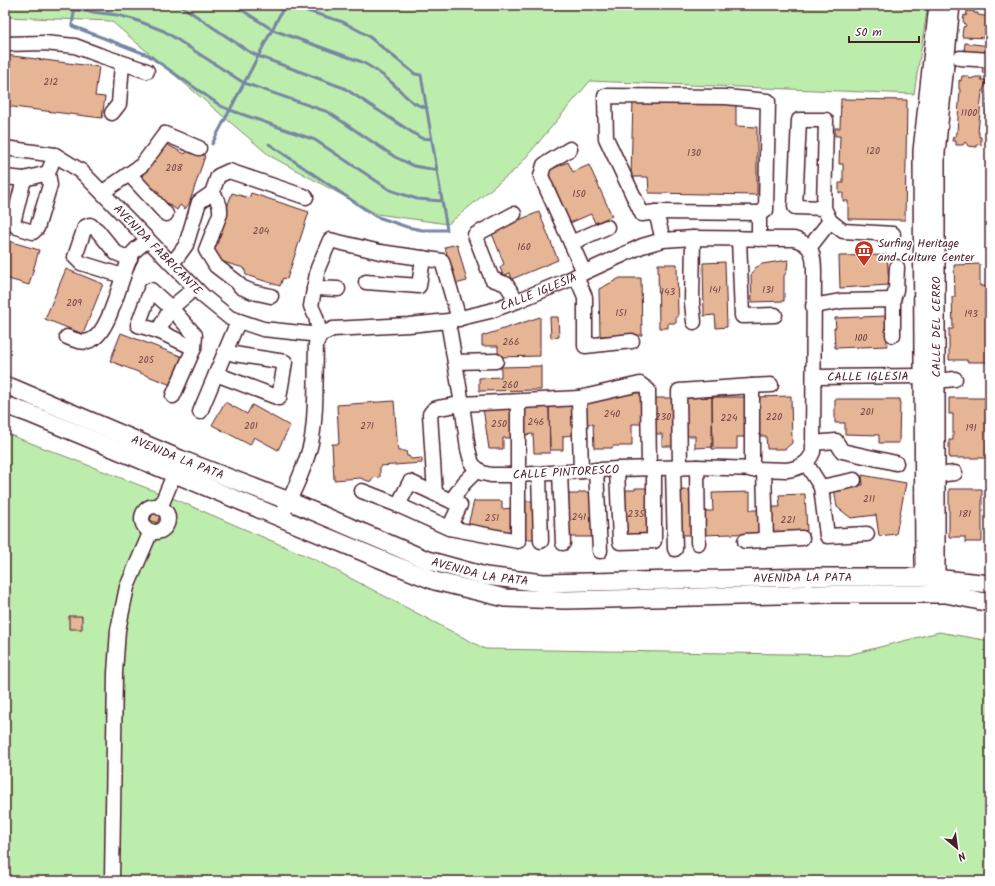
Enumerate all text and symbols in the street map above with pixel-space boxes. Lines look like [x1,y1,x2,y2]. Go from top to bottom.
scale bar [849,18,919,44]
text: 50 m [855,23,882,42]
house number: 212 [44,74,59,90]
house number: 1100 [961,105,977,121]
house number: 120 [866,143,880,159]
house number: 130 [687,145,701,161]
house number: 208 [166,160,183,176]
house number: 150 [572,186,586,202]
street label: AVENIDA FABRICANTE [109,200,207,301]
house number: 204 [253,223,270,239]
place label: Surfing Heritage and Culture Center [878,234,975,267]
house number: 160 [517,239,531,255]
museum icon: Surfing Heritage and Culture Center [853,239,875,267]
street label: CALLE IGLESIA [498,268,580,316]
street label: CALLE DEL CERRO [927,276,946,378]
house number: 141 [709,282,721,298]
house number: 131 [762,282,774,298]
house number: 143 [661,284,675,300]
house number: 209 [66,295,82,311]
house number: 151 [615,305,627,321]
house number: 193 [964,306,978,322]
house number: 100 [854,330,868,346]
house number: 266 [503,334,519,350]
house number: 205 [138,352,155,368]
street label: CALLE IGLESIA [827,367,909,387]
house number: 260 [502,377,518,393]
house number: 201 [860,404,874,420]
house number: 240 [604,406,620,422]
house number: 230 [655,409,671,425]
house number: 220 [766,409,782,425]
house number: 224 [720,410,738,426]
house number: 246 [528,414,544,430]
house number: 250 [491,416,507,432]
house number: 201 [244,418,258,434]
house number: 271 [360,418,374,434]
house number: 191 [965,420,977,436]
street label: AVENIDA LA PATA [128,430,227,485]
street label: CALLE PINTORESCO [512,460,620,485]
house number: 211 [863,491,875,507]
house number: 235 [628,506,645,522]
house number: 181 [959,506,971,522]
house number: 241 [572,509,586,525]
house number: 251 [485,510,499,526]
house number: 221 [781,512,795,528]
street label: AVENIDA LA PATA [429,553,529,591]
street label: AVENIDA LA PATA [753,568,852,588]
north arrow [937,828,977,868]
text: N [954,846,969,865]

